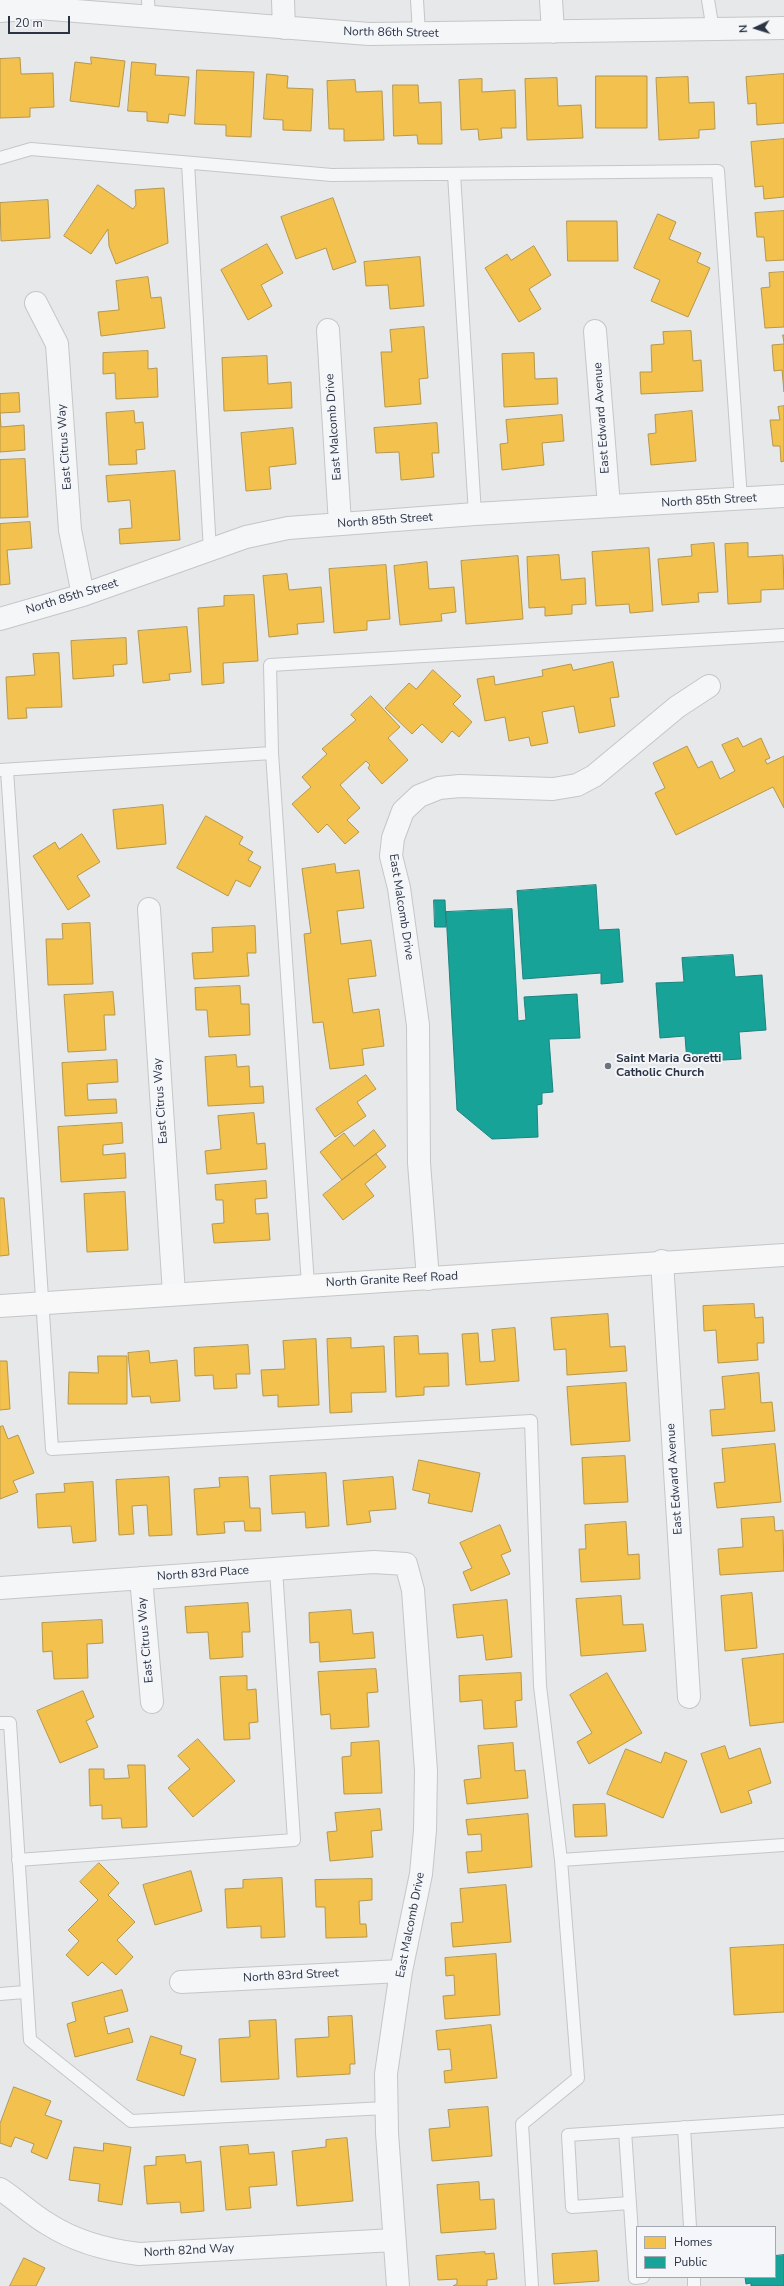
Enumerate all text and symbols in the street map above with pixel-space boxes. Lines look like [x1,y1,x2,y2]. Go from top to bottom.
scale bar [10,8,72,34]
north arrow [736,8,776,48]
text: 20 m [15,15,43,31]
text: N [736,24,751,34]
street label: North 86th Street [343,25,439,41]
street label: East Edward Avenue [591,362,613,474]
street label: East Malcomb Drive [323,373,345,481]
street label: East Citrus Way [55,404,75,490]
street label: North 85th Street [661,491,757,511]
street label: North 85th Street [337,510,433,532]
street label: North 85th Street [24,576,120,618]
street label: East Malcomb Drive [385,853,417,961]
place label: Saint Maria Goretti Catholic Church [616,1052,721,1080]
street label: East Citrus Way [151,1058,171,1144]
marker: Saint Maria Goretti Catholic Church [603,1061,613,1071]
street label: North Granite Reef Road [325,1269,459,1291]
street label: East Edward Avenue [664,1423,686,1535]
street label: North 83rd Place [156,1564,250,1584]
street label: East Citrus Way [135,1596,157,1684]
street label: East Malcomb Drive [394,1871,428,1979]
street label: North 83rd Street [243,1966,339,1986]
legend [636,2226,776,2278]
text: Homes [674,2234,712,2250]
street label: North 82nd Way [143,2241,235,2261]
text: Public [674,2254,707,2270]

